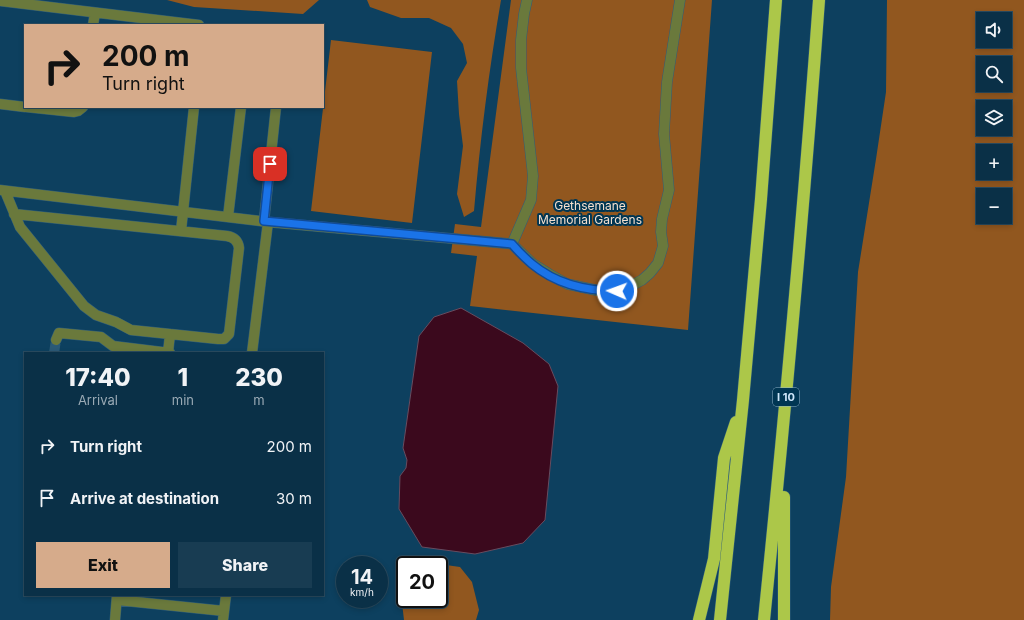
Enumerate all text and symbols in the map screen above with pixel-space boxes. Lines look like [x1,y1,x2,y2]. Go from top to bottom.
map controls [976,12,1012,224]
button: sound [976,12,1012,48]
text: 200 m [102,39,190,73]
icon: right [36,40,88,92]
button: search [976,56,1012,92]
text: Turn right [102,73,185,94]
button: layers [976,100,1012,136]
button: + [976,144,1012,180]
pin [253,147,287,181]
icon: arrive [259,153,281,175]
button: − [976,188,1012,224]
park label: Gethsemane Memorial Gardens [538,198,642,227]
position arrow [596,270,638,312]
text: 17:40 [65,363,131,392]
text: 1 [178,363,188,392]
text: 230 [235,363,283,392]
road number: I 10 [773,388,799,406]
text: Arrival [78,392,118,408]
text: min [172,392,194,408]
text: m [253,392,265,408]
icon: right [36,435,58,457]
text: Turn right [70,437,142,456]
text: 200 m [267,437,312,456]
icon: arrive [36,487,58,509]
text: Arrive at destination [70,489,219,508]
text: 30 m [276,489,312,508]
button: Exit [36,542,170,588]
button: Share [178,542,312,588]
speed limit sign: 20 [396,556,448,608]
text: 14 [351,565,373,589]
text: km/h [350,586,374,598]

